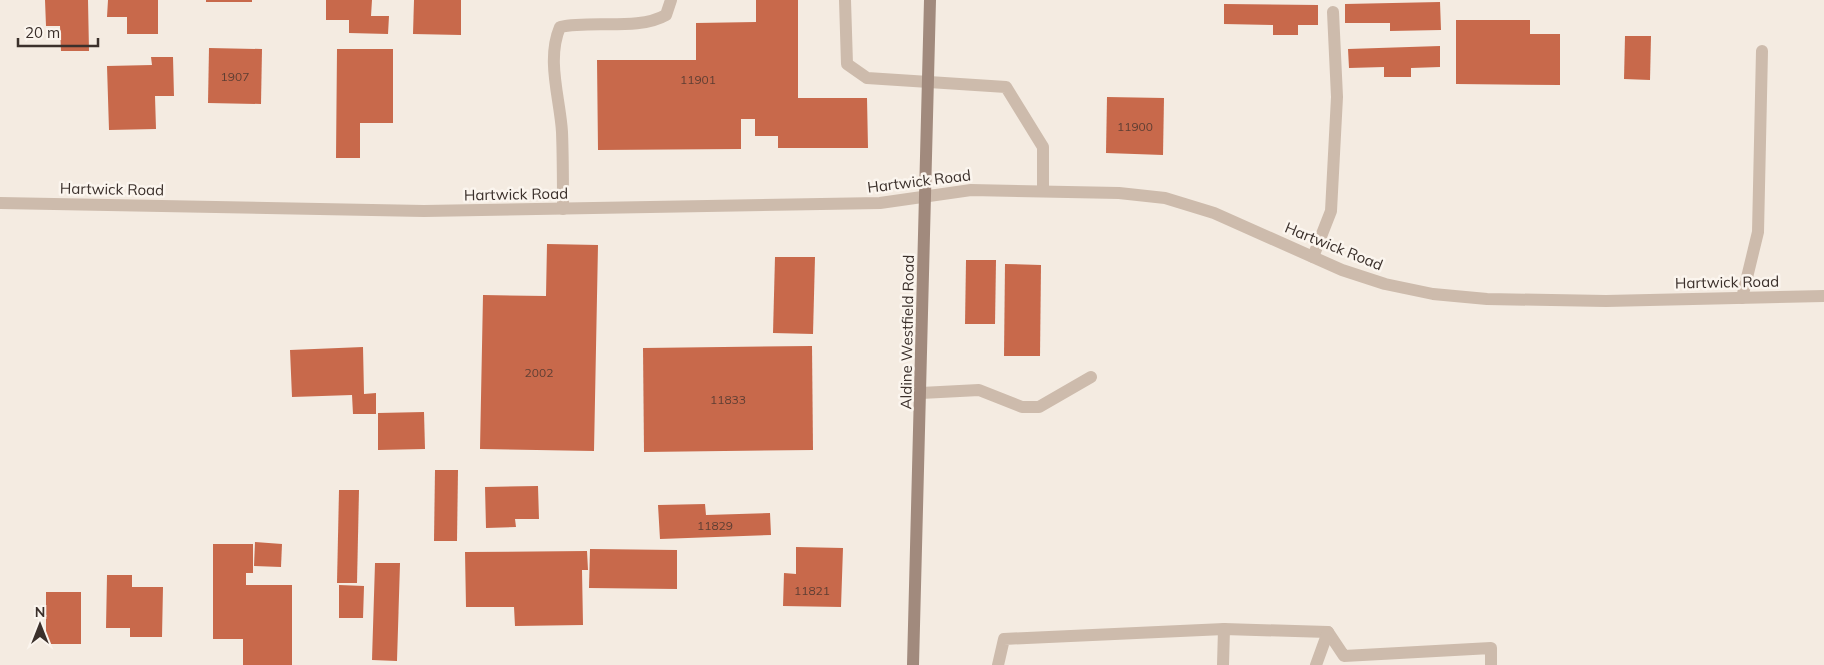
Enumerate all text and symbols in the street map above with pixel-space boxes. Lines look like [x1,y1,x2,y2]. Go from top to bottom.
scale bar [18,15,98,47]
text: 20 m [25,23,60,42]
house number: 1907 [221,69,249,84]
house number: 11901 [680,72,716,87]
house number: 11900 [1117,119,1153,134]
street label: Hartwick Road [866,165,972,197]
street label: Hartwick Road [60,179,164,199]
street label: Hartwick Road [464,184,568,204]
street label: Hartwick Road [1282,218,1386,274]
street label: Aldine Westfield Road [896,255,918,409]
street label: Hartwick Road [1675,272,1779,292]
house number: 2002 [525,365,553,380]
house number: 11833 [710,392,746,407]
house number: 11829 [697,518,733,533]
house number: 11821 [794,583,830,598]
north arrow [15,600,65,650]
text: N [35,603,45,621]

